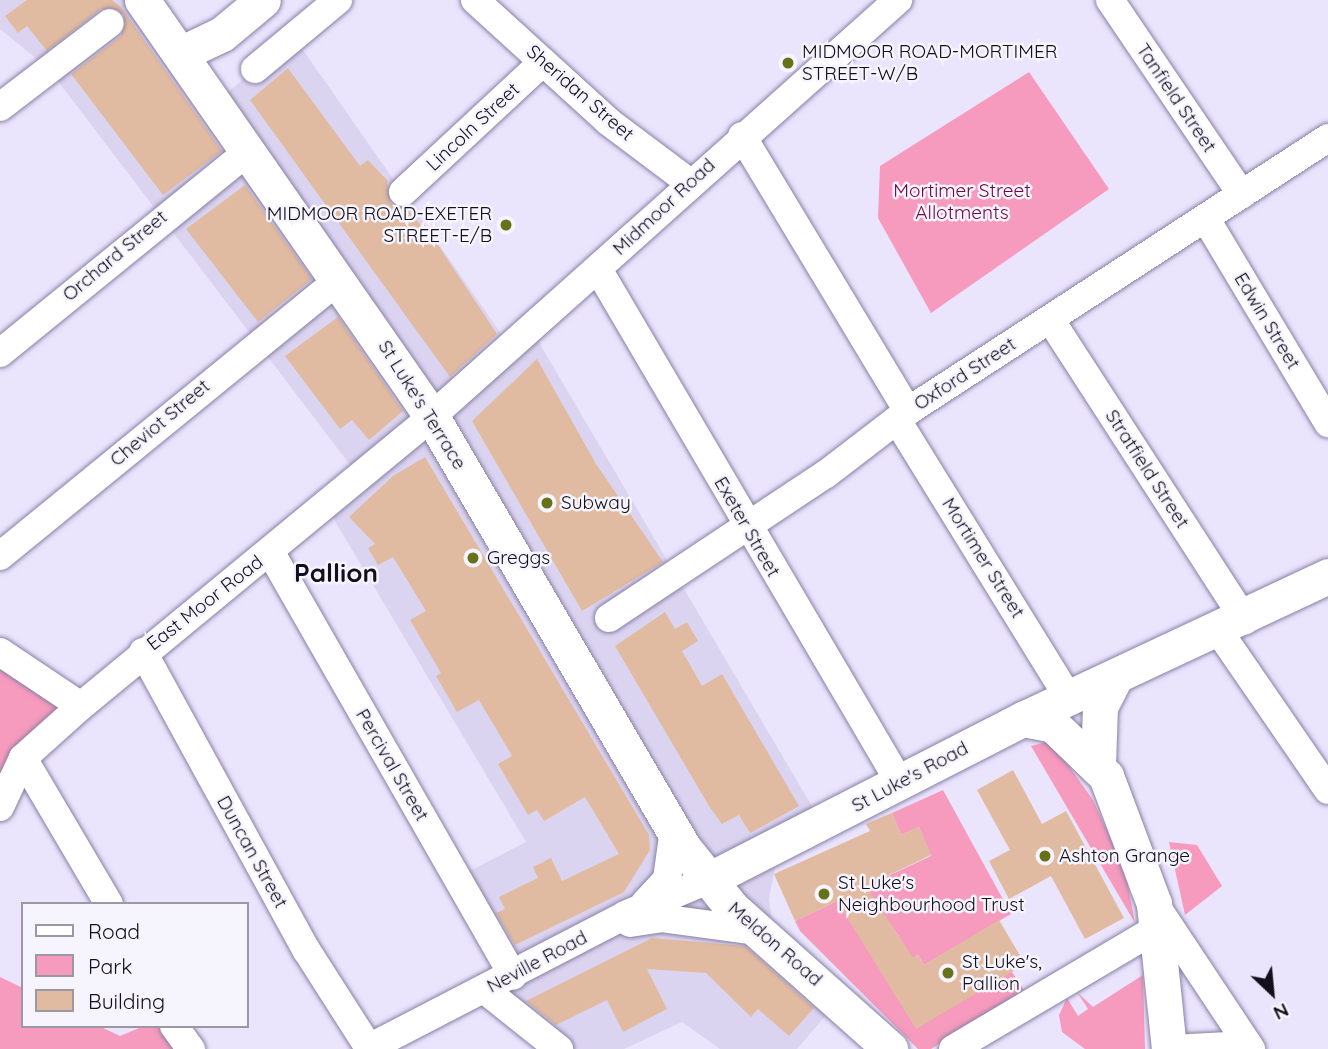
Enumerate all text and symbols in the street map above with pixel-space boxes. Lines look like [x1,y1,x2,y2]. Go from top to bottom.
street label: Tanfield Street [1131,39,1221,157]
street label: Sheridan Street [522,40,638,146]
place label: MIDMOOR ROAD-MORTIMER STREET-W/B [802,41,1057,85]
marker: MIDMOOR ROAD-MORTIMER STREET-W/B [780,55,796,71]
street label: Lincoln Street [422,78,524,176]
street label: Midmoor Road [608,154,720,260]
park label: Mortimer Street Allotments [893,180,1031,224]
place label: MIDMOOR ROAD-EXETER STREET-E/B [267,203,492,247]
street label: Orchard Street [58,206,172,306]
marker: MIDMOOR ROAD-EXETER STREET-E/B [498,217,514,233]
street label: Edwin Street [1229,269,1305,373]
street label: Oxford Street [910,333,1020,415]
street label: St Luke's Terrace [373,336,471,474]
street label: Cheviot Street [106,375,214,471]
street label: Stratfield Street [1100,406,1194,532]
street label: Exeter Street [709,473,785,581]
place label: Subway [561,492,631,514]
street label: Mortimer Street [937,494,1029,622]
marker: Subway [539,495,555,511]
place label: Greggs [487,547,550,569]
marker: Greggs [465,550,481,566]
street label: East Moor Road [142,551,268,655]
district label: Pallion [294,557,378,589]
street label: Percival Street [351,705,433,825]
street label: St Luke's Road [848,737,972,817]
street label: Duncan Street [212,792,292,912]
place label: Ashton Grange [1059,845,1190,867]
marker: Ashton Grange [1037,848,1053,864]
place label: St Luke's Neighbourhood Trust [838,872,1025,916]
marker: St Luke's Neighbourhood Trust [816,886,832,902]
street label: Meldon Road [723,897,827,991]
legend [21,902,248,1028]
text: Road [88,918,140,944]
street label: Neville Road [483,926,591,998]
place label: St Luke's, Pallion [962,951,1042,995]
text: Park [88,953,132,979]
north arrow [1237,958,1307,1028]
marker: St Luke's, Pallion [940,965,956,981]
text: Building [88,988,165,1014]
text: N [1270,998,1293,1026]

